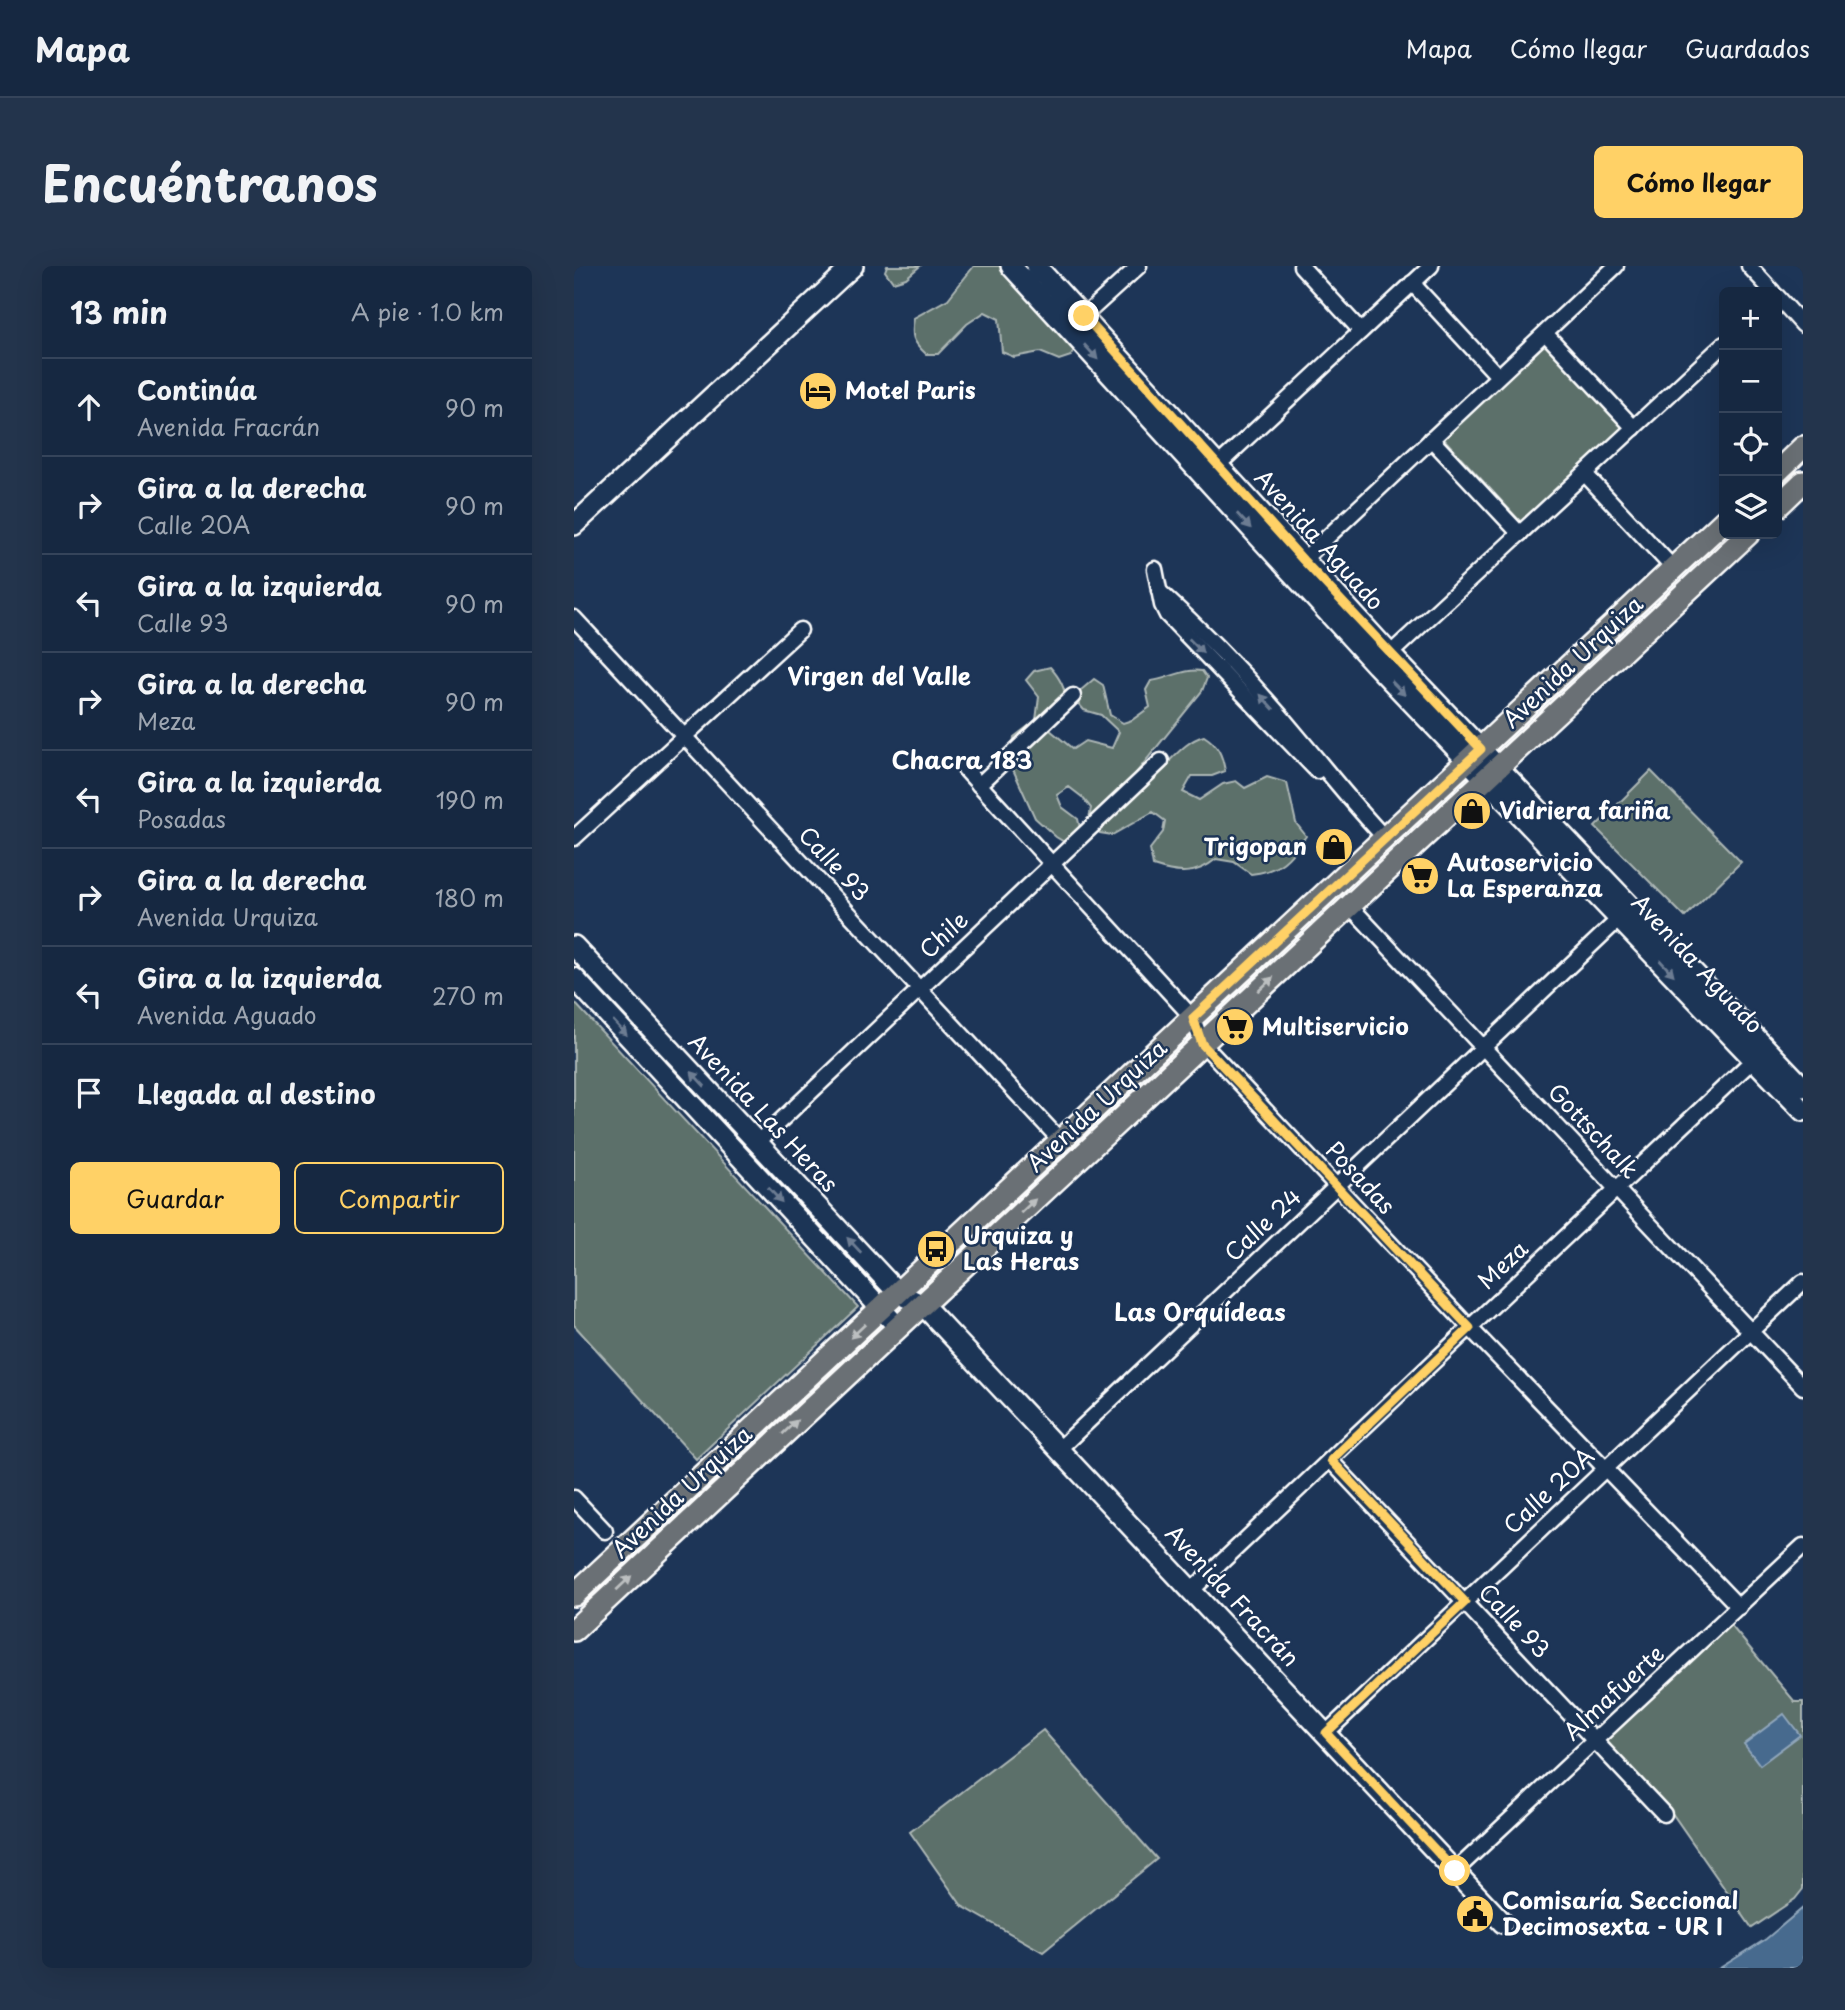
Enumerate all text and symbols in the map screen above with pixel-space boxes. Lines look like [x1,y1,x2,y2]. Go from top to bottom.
text: Mapa [35,23,130,73]
text: Mapa [1406,30,1472,66]
text: Cómo llegar [1510,30,1647,66]
text: Guardados [1685,30,1810,66]
text: Encuéntranos [42,145,378,219]
button: Cómo llegar [1594,146,1803,218]
map controls [1719,287,1782,539]
button: + [1719,287,1782,350]
text: 13 min [70,289,168,334]
text: A pie · 1.0 km [351,294,504,329]
route end [1068,300,1099,331]
one-way arrow [1083,343,1099,361]
button: − [1719,350,1782,413]
text: Continúa [137,370,257,409]
hotel icon: Motel Paris [797,370,839,412]
place label: Motel Paris [845,372,976,407]
icon: ahead [70,388,108,426]
text: 90 m [445,390,504,425]
text: Avenida Fracrán [137,409,320,444]
button: locate [1719,413,1782,476]
street label: Avenida Aguado [1247,461,1393,617]
text: Gira a la derecha [137,468,367,507]
button: layers [1719,476,1782,539]
icon: right [70,486,108,524]
text: 90 m [445,488,504,523]
text: Calle 20A [137,507,250,542]
one-way arrow [1235,512,1251,529]
text: Gira a la izquierda [137,566,382,605]
icon: left [70,584,108,622]
text: 90 m [445,586,504,621]
street label: Avenida Urquiza [1494,586,1651,735]
text: Calle 93 [137,605,228,640]
one-way arrow [1187,637,1203,654]
district label: Virgen del Valle [787,657,971,693]
text: Gira a la derecha [137,664,367,703]
one-way arrow [1389,679,1405,696]
icon: right [70,682,108,720]
text: 90 m [445,684,504,719]
one-way arrow [1259,693,1275,711]
text: Meza [137,703,195,738]
district label: Chacra 183 [892,741,1032,777]
text: Gira a la izquierda [137,762,382,801]
icon: left [70,780,108,818]
text: 190 m [436,782,504,817]
shop icon: Vidriera fariña [1451,790,1493,832]
place label: Vidriera fariña [1499,792,1671,827]
text: Posadas [137,801,226,836]
street label: Calle 93 [791,818,879,908]
shop icon: Trigopan [1313,826,1355,868]
place label: Trigopan [1203,828,1307,863]
place label: Autoservicio La Esperanza [1447,844,1603,905]
supermarket icon: Autoservicio La Esperanza [1399,855,1441,897]
text: Gira a la derecha [137,860,367,899]
icon: right [70,878,108,916]
text: 180 m [435,880,504,915]
street label: Avenida Aguado [1624,885,1772,1041]
text: Avenida Urquiza [137,899,318,934]
street label: Chile [911,902,975,966]
text: Gira a la izquierda [137,958,382,997]
one-way arrow [1659,959,1675,976]
icon: left [70,976,108,1014]
one-way arrow [1257,976,1274,992]
text: 270 m [432,978,504,1013]
text: Avenida Aguado [137,997,317,1032]
supermarket icon: Multiservicio [1214,1006,1256,1048]
place label: Multiservicio [1262,1008,1409,1043]
one-way arrow [612,1019,628,1036]
street label: Avenida Las Heras [681,1025,847,1199]
street label: Avenida Urquiza [1018,1030,1175,1179]
one-way arrow [691,1071,707,1088]
icon: arrive [70,1074,108,1112]
text: Llegada al destino [137,1074,376,1113]
street label: Gottschalk [1540,1074,1648,1186]
street label: Posadas [1318,1133,1404,1221]
button: Guardar [70,1162,280,1234]
button: Compartir [294,1162,504,1234]
street label: Calle 24 [1216,1179,1308,1269]
one-way arrow [766,1186,782,1203]
one-way arrow [1020,1198,1037,1214]
place label: Urquiza y Las Heras [963,1217,1079,1278]
bus stop icon: Urquiza y Las Heras [915,1228,957,1270]
street label: Meza [1469,1231,1536,1297]
one-way arrow [846,1237,862,1254]
district label: Las Orquídeas [1114,1293,1286,1329]
one-way arrow [850,1322,867,1338]
street label: Avenida Urquiza [603,1416,760,1565]
one-way arrow [781,1420,798,1436]
street label: Calle 20A [1495,1438,1601,1541]
street label: Avenida Fracrán [1158,1516,1308,1674]
one-way arrow [615,1575,633,1591]
street label: Calle 93 [1471,1575,1559,1665]
street label: Almafuerte [1555,1636,1671,1748]
route start [1439,1855,1470,1886]
place label: Comisaría Seccional Decimosexta - UR I [1502,1882,1738,1943]
public building icon: Comisaría Seccional Decimosexta - UR I [1454,1893,1496,1935]

